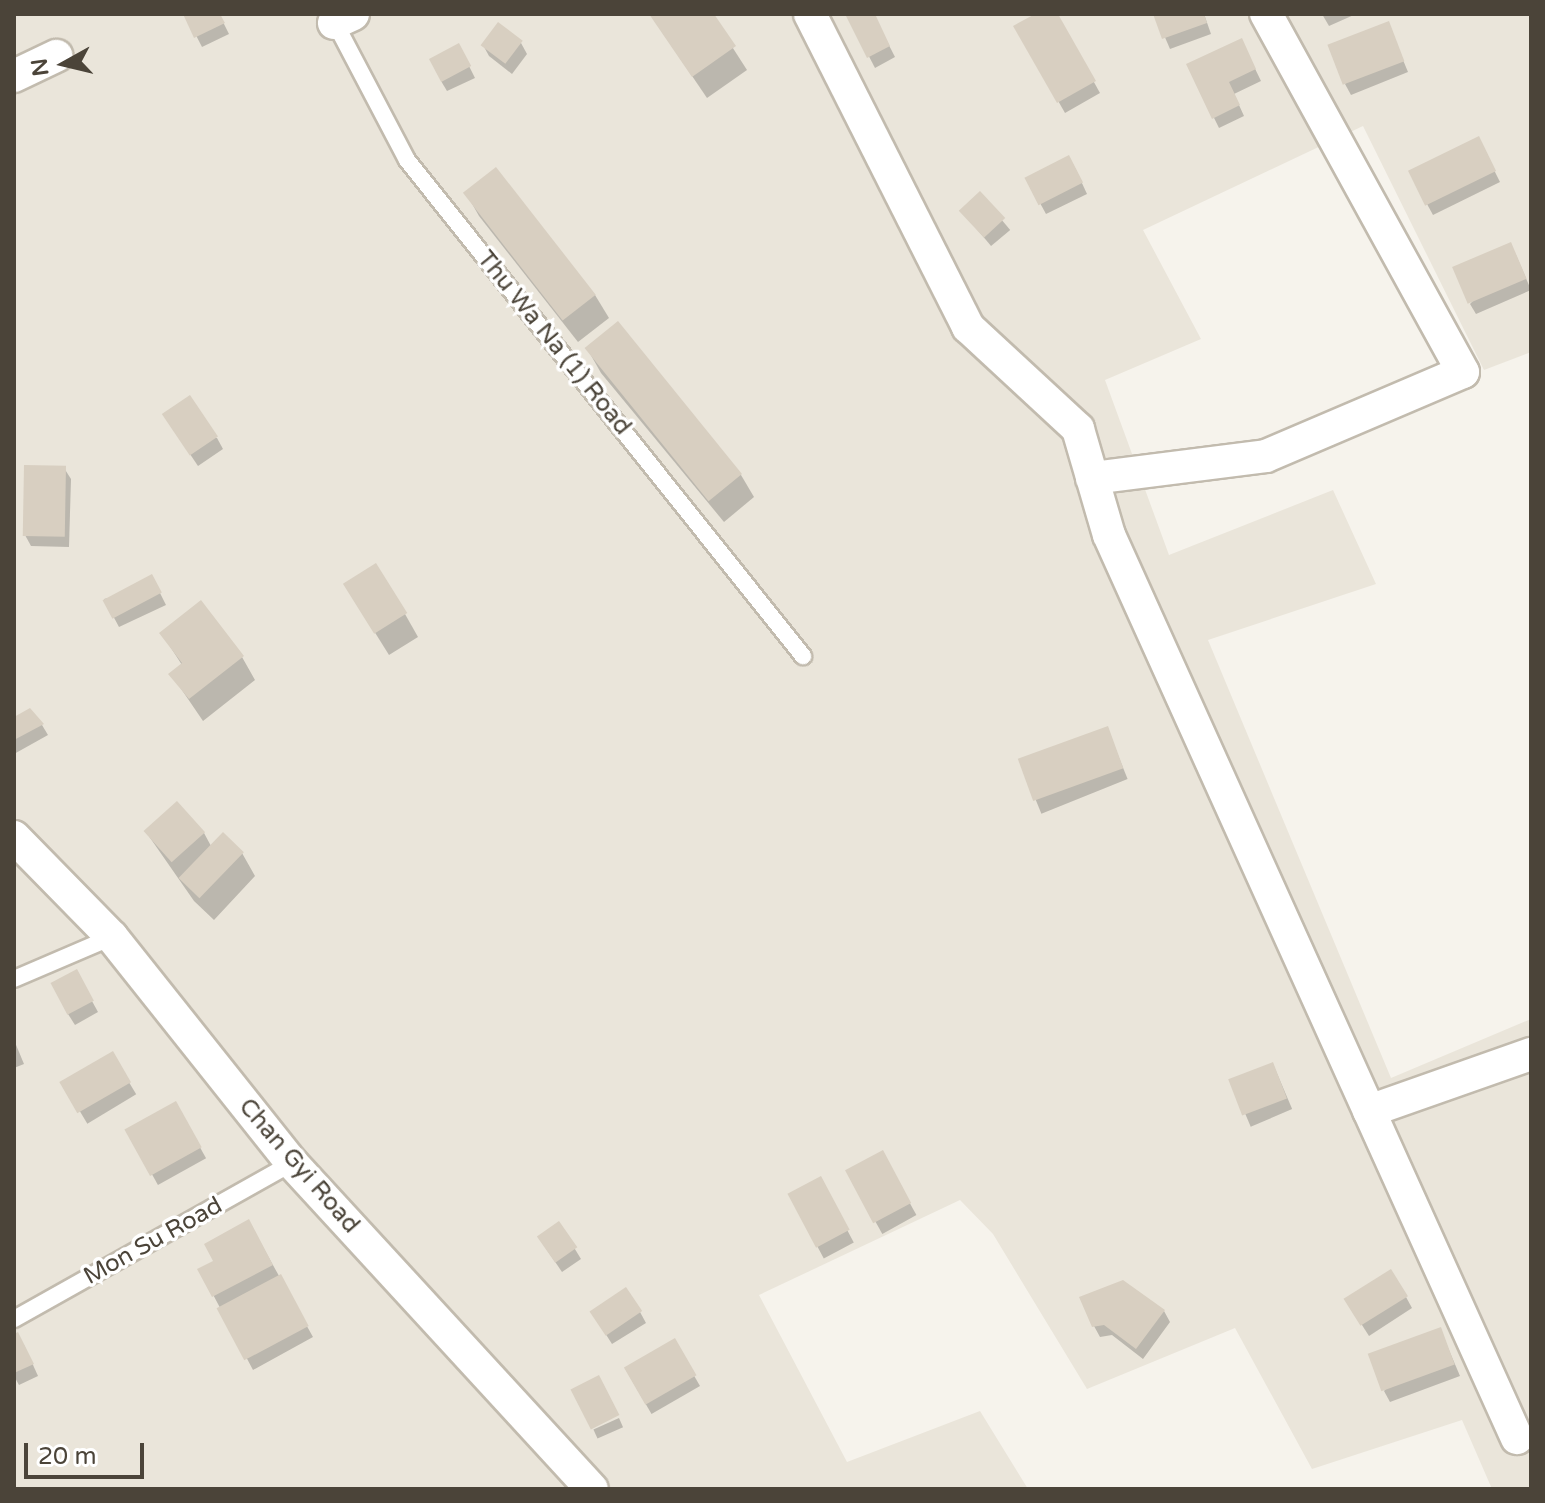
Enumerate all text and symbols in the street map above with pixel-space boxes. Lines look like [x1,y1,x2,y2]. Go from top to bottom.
north arrow [24,24,104,104]
text: N [26,57,54,78]
street label: Thu Wa Na (1) Road [471,245,637,441]
street label: Chan Gyi Road [233,1093,365,1239]
street label: Mon Su Road [79,1191,227,1291]
scale bar [28,1427,148,1477]
text: 20 m [38,1442,96,1471]

